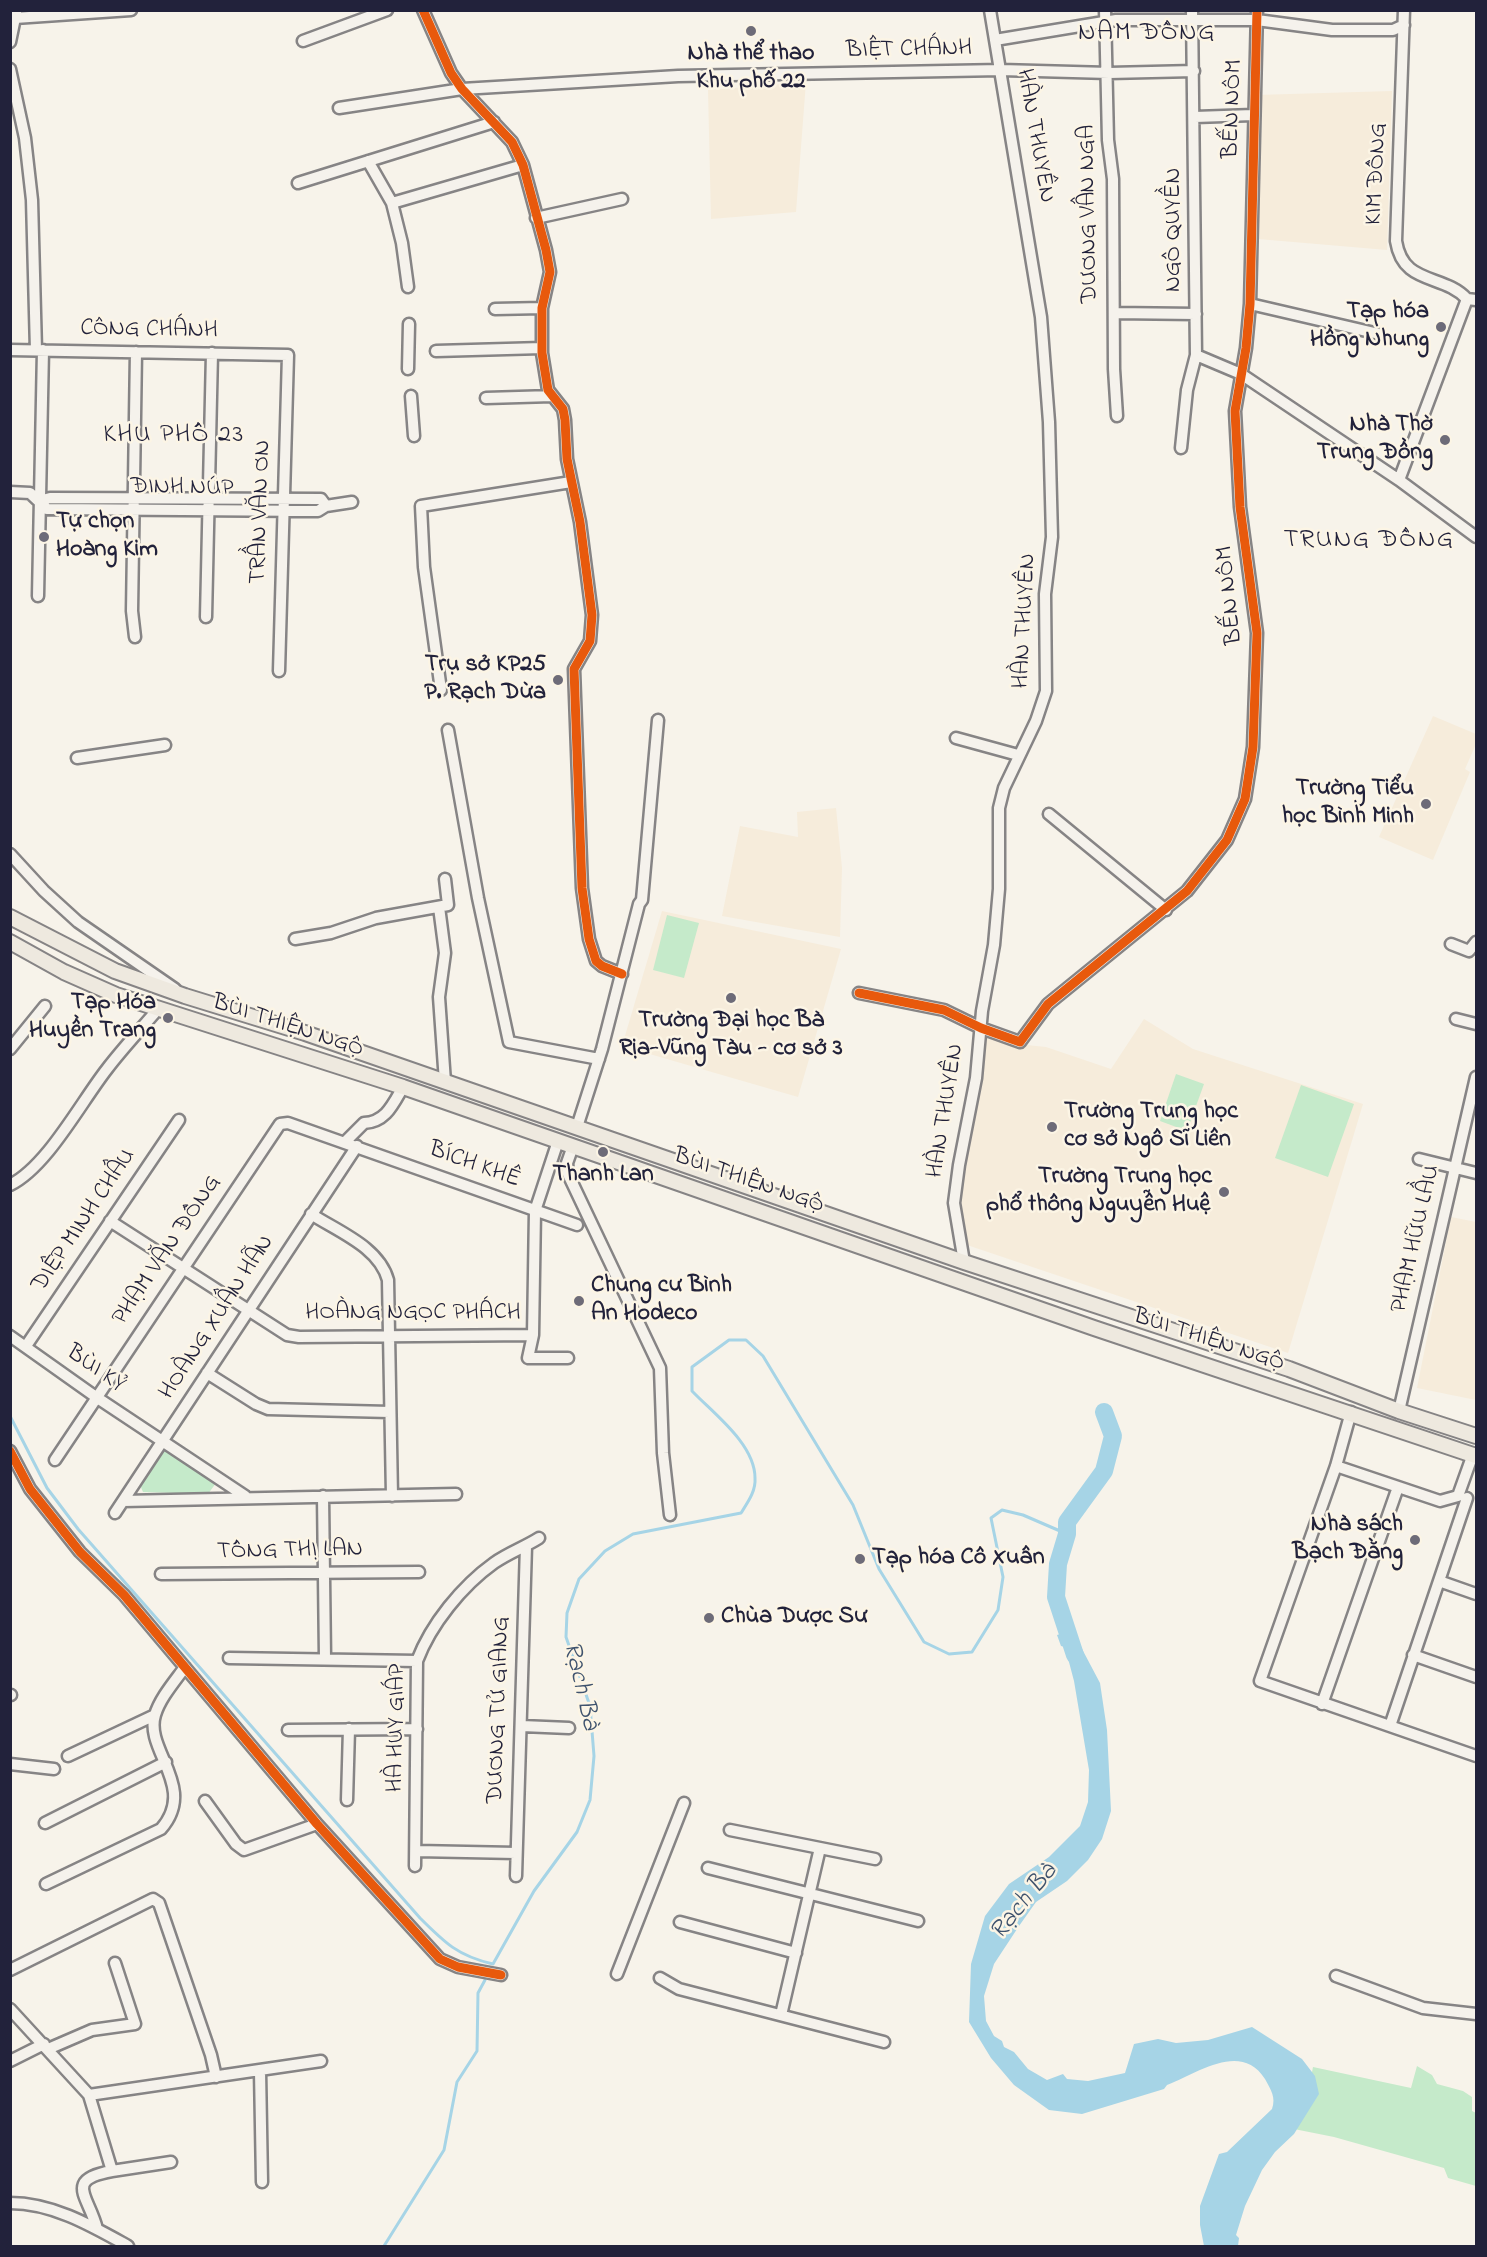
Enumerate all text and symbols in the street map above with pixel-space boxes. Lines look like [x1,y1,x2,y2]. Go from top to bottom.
district label: NAM ĐỒNG [1078,19,1216,51]
marker: Nhà thể thao Khu phố 22 [744,24,758,38]
street label: BIỆT CHÁNH [846,36,972,66]
place label: Nhà thể thao Khu phố 22 [688,41,814,97]
street label: BẾN NÔM [1218,59,1250,159]
street label: HÀN THUYÊN [1008,67,1060,205]
street label: KIM ĐỒNG [1361,122,1395,226]
street label: DƯƠNG VÂN NGA [1074,124,1106,304]
street label: NGÔ QUYỀN [1161,168,1189,292]
place label: Tạp hóa Hồng Nhung [1310,299,1429,355]
street label: CÔNG CHÁNH [80,315,218,347]
marker: Tạp hóa Hồng Nhung [1434,320,1448,334]
place label: Nhà Thờ Trung Đồng [1317,412,1433,468]
district label: KHU PHỐ 23 [103,421,245,453]
marker: Nhà Thờ Trung Đồng [1438,433,1452,447]
street label: TRẦN VĂN ƠN [245,439,279,585]
street label: ĐINH NÚP [130,474,234,504]
place label: Tự chọn Hoàng Kim [56,509,158,565]
district label: TRUNG ĐỒNG [1283,526,1455,558]
marker: Tự chọn Hoàng Kim [37,530,51,544]
street label: BẾN NÔM [1211,544,1251,646]
street label: HÀN THUYÊN [1008,553,1044,689]
place label: Trụ sở KP25 P. Rạch Dừa [424,652,546,708]
marker: Trụ sở KP25 P. Rạch Dừa [551,673,565,687]
place label: Trường Tiểu học Bình Minh [1282,776,1414,832]
marker: Trường Tiểu học Bình Minh [1419,797,1433,811]
street label: BÙI THIỆN NGỘ [208,989,366,1065]
place label: Tạp Hóa Huyền Trang [29,990,156,1046]
marker: Trường Đại học Bà Rịa-Vũng Tàu - cơ sở 3 [724,991,738,1005]
place label: Trường Đại học Bà Rịa-Vũng Tàu - cơ sở 3 [619,1008,843,1064]
marker: Tạp Hóa Huyền Trang [161,1011,175,1025]
street label: HÀN THUYÊN [922,1042,972,1180]
place label: Trường Trung học cơ sở Ngô Sĩ Liên [1064,1099,1238,1155]
marker: Trường Trung học cơ sở Ngô Sĩ Liên [1045,1120,1059,1134]
street label: BÍCH KHÊ [424,1136,524,1196]
street label: BÙI THIỆN NGỘ [669,1143,827,1221]
street label: DIỆP MINH CHÂU [27,1144,143,1298]
marker: Thanh Lan [596,1145,610,1159]
place label: Thanh Lan [552,1162,654,1190]
street label: PHẠM HỮU LẦU [1386,1162,1448,1316]
place label: Trường Trung học phổ thông Nguyễn Huệ [986,1164,1212,1220]
street label: PHẠM VĂN ĐỒNG [107,1171,229,1331]
marker: Trường Trung học phổ thông Nguyễn Huệ [1217,1185,1231,1199]
street label: HOÀNG XUÂN HÃN [154,1230,282,1406]
place label: Chung cư Bình An Hodeco [591,1273,732,1329]
marker: Chung cư Bình An Hodeco [572,1294,586,1308]
street label: HOÀNG NGỌC PHÁCH [305,1300,521,1328]
street label: BÙI THIỆN NGỘ [1129,1303,1287,1379]
street label: BÙI KỶ [60,1339,130,1401]
place label: Nhà sách Bạch Đằng [1293,1512,1403,1568]
marker: Nhà sách Bạch Đằng [1408,1533,1422,1547]
street label: TỐNG THỊ LAN [217,1536,363,1568]
place label: Tạp hóa Cô Xuân [872,1545,1045,1573]
marker: Tạp hóa Cô Xuân [853,1552,867,1566]
place label: Chùa Dược Sư [721,1604,868,1632]
marker: Chùa Dược Sư [702,1611,716,1625]
street label: DƯƠNG TỬ GIANG [482,1616,518,1804]
water label: Rạch Bà [554,1639,604,1733]
street label: HÀ HUY GIÁP [382,1663,414,1793]
water label: Rạch Bà [985,1858,1065,1948]

